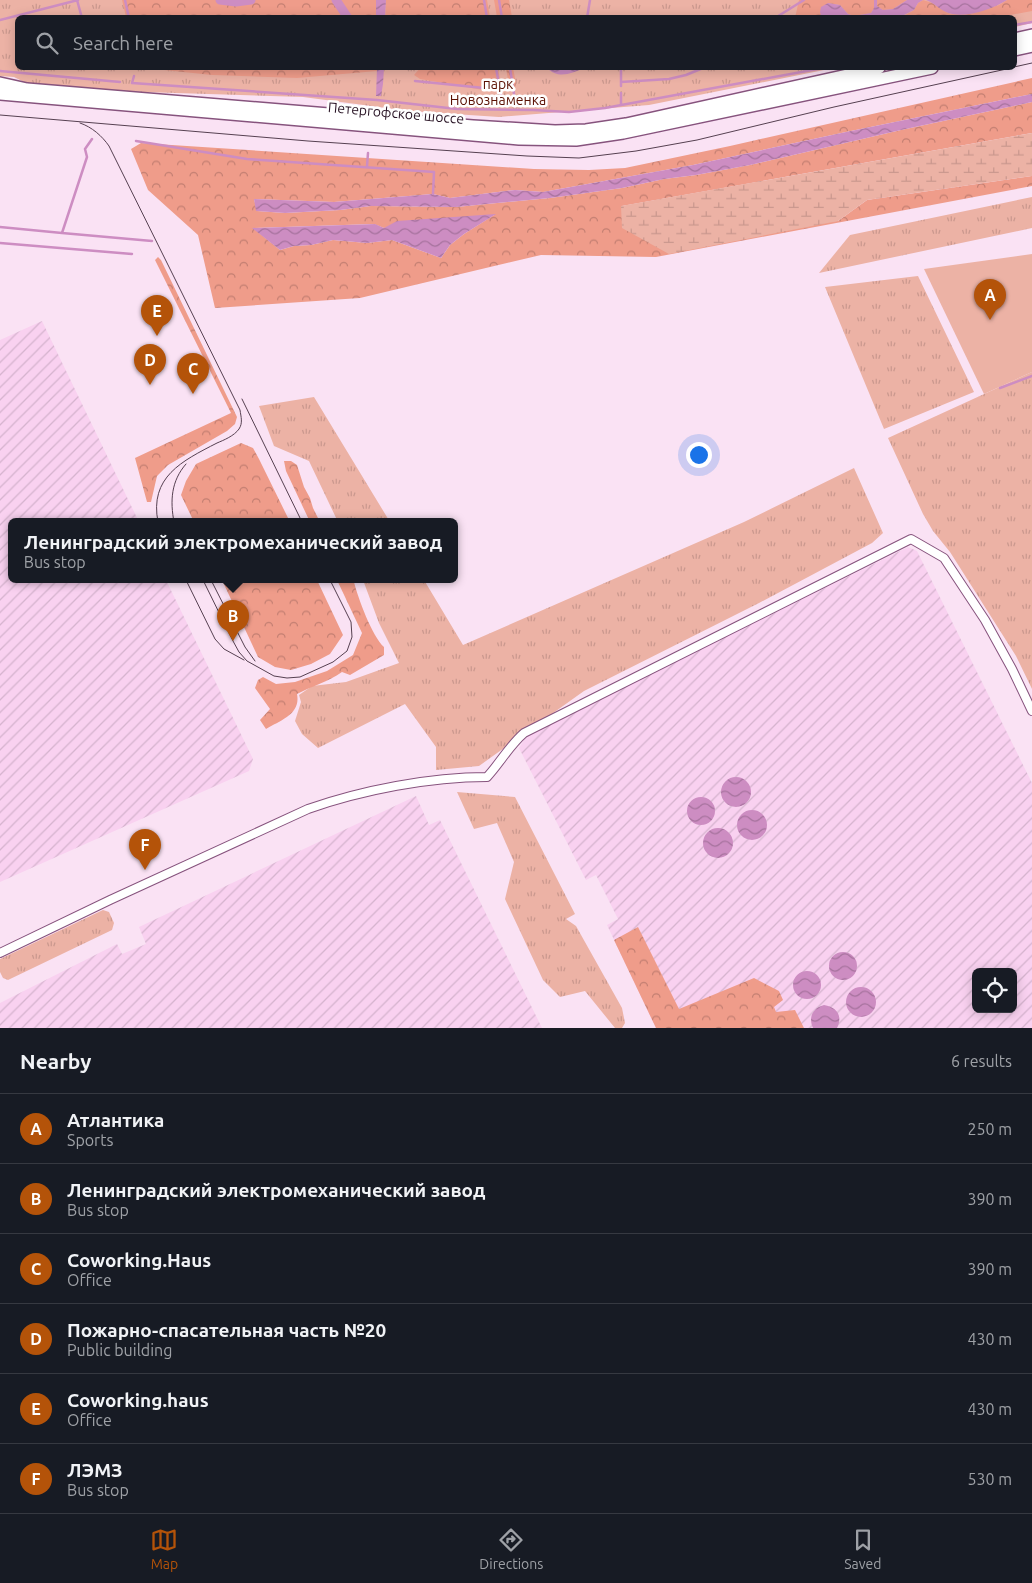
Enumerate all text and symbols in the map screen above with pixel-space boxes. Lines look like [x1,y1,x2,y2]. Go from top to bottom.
search box [15,15,1017,70]
icon: search [33,29,61,57]
text: Search here [73,32,173,54]
park label: парк Новознаменка [450,76,546,108]
street label: Петергофское шоссе [327,99,465,127]
pin: A [974,279,1006,320]
pin: E [141,295,173,336]
pin: D [134,344,166,385]
pin: C [177,353,209,394]
your location [686,442,712,468]
popup [8,518,458,583]
text: Ленинградский электромеханический завод [24,531,442,553]
text: Bus stop [24,553,86,571]
pin: B [217,600,249,641]
pin: F [129,829,161,870]
map controls [972,968,1017,1013]
button: locate [972,968,1017,1013]
text: Nearby [20,1049,91,1073]
text: 6 results [951,1052,1012,1070]
text: Атлантика [67,1109,164,1131]
text: A [30,1120,42,1138]
text: 250 m [967,1120,1012,1138]
text: Sports [67,1131,113,1149]
text: Ленинградский электромеханический завод [67,1179,485,1201]
text: B [31,1190,41,1208]
text: 390 m [967,1190,1012,1208]
text: Bus stop [67,1201,129,1219]
text: Coworking.Haus [67,1249,211,1271]
text: C [31,1260,41,1278]
text: 390 m [967,1260,1012,1278]
text: Office [67,1271,112,1289]
text: Пожарно-спасательная часть №20 [67,1319,386,1341]
text: D [30,1330,42,1348]
text: 430 m [967,1330,1012,1348]
text: Public building [67,1341,172,1359]
text: Coworking.haus [67,1389,209,1411]
text: E [31,1400,41,1418]
text: 430 m [967,1400,1012,1418]
text: Office [67,1411,112,1429]
text: ЛЭМЗ [67,1459,122,1481]
text: F [32,1470,41,1488]
text: 530 m [967,1470,1012,1488]
text: Bus stop [67,1481,129,1499]
tab: Map [150,1526,178,1572]
tab: Directions [479,1526,543,1572]
tab: Saved [844,1526,882,1572]

